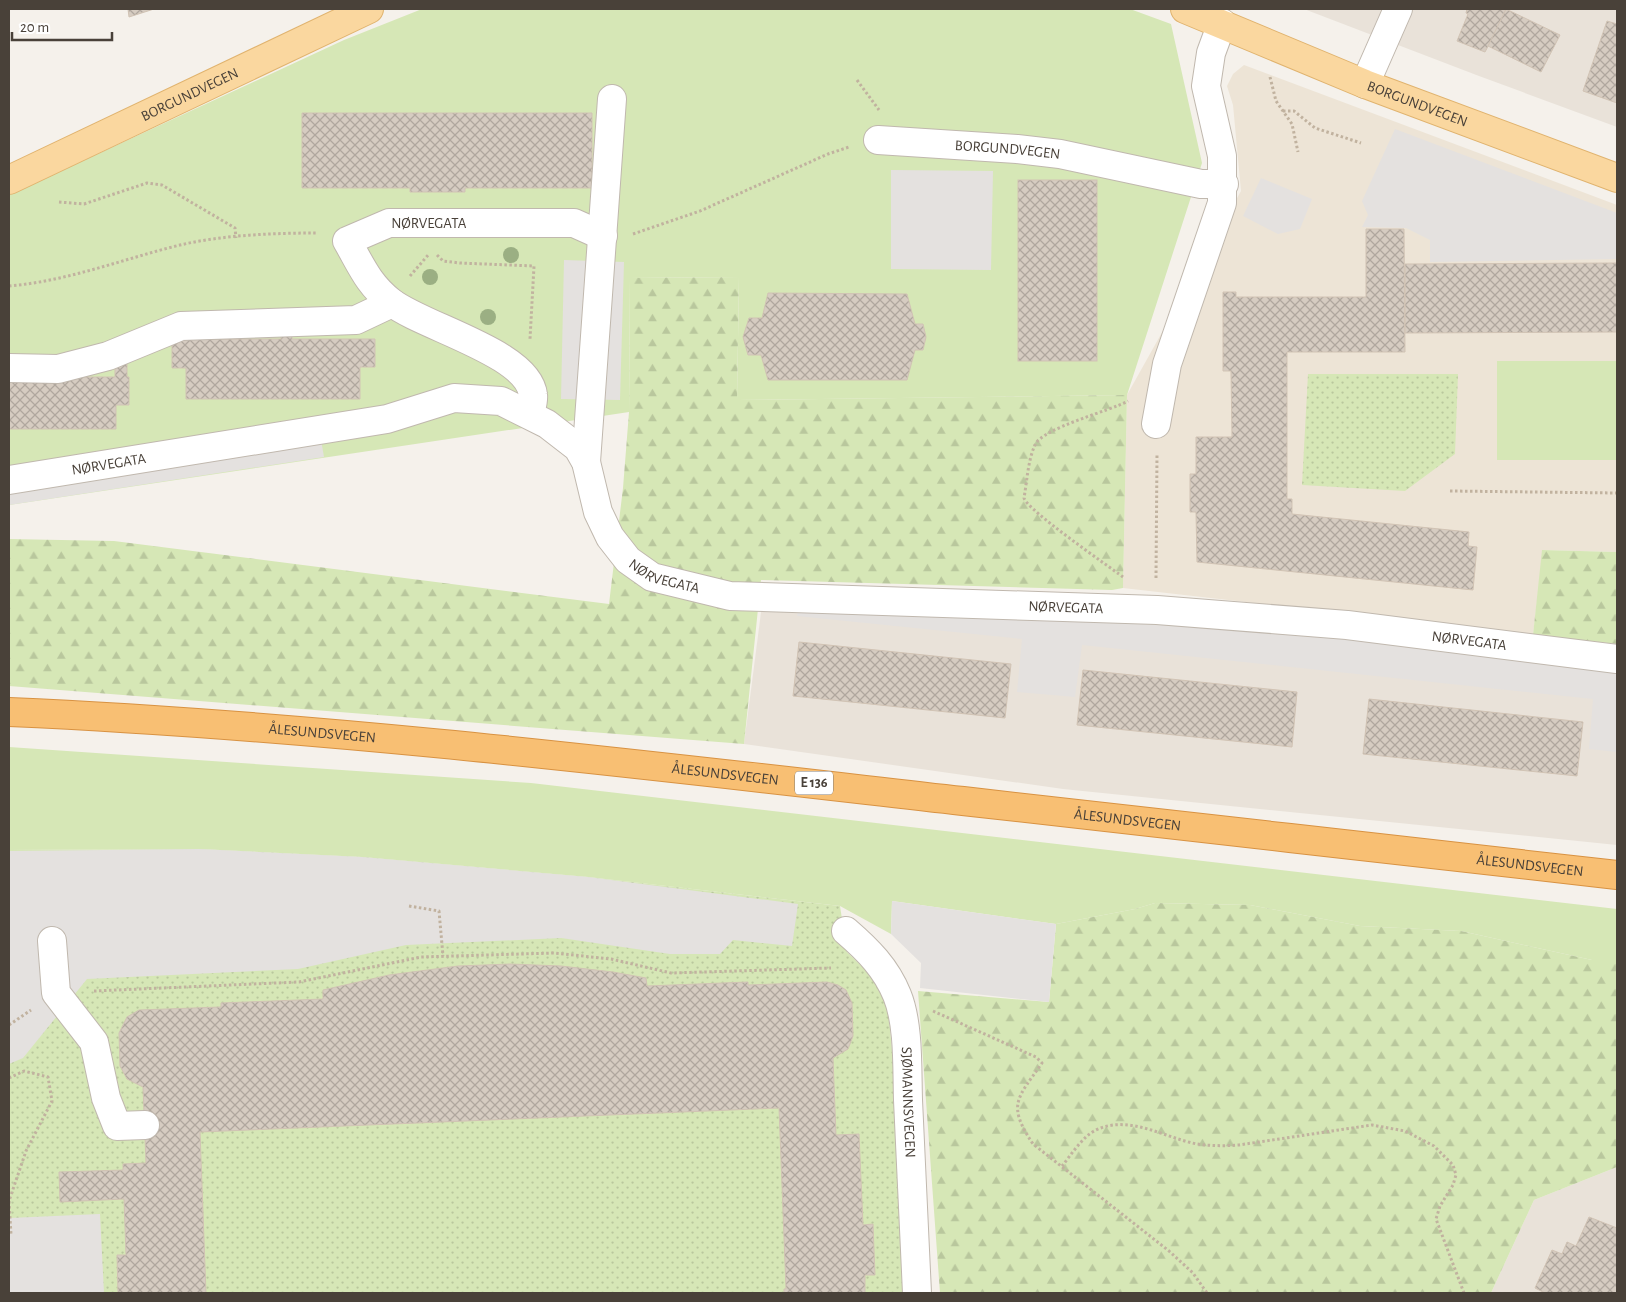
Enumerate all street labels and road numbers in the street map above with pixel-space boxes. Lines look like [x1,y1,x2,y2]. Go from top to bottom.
street label: BORGUNDVEGEN [139,65,241,124]
street label: BORGUNDVEGEN [1365,78,1470,129]
street label: BORGUNDVEGEN [954,137,1061,161]
street label: NØRVEGATA [391,216,467,231]
street label: NØRVEGATA [70,450,147,477]
street label: NØRVEGATA [626,556,702,596]
street label: NØRVEGATA [1028,598,1104,616]
street label: NØRVEGATA [1431,628,1508,653]
street label: ÅLESUNDSVEGEN [268,720,377,745]
street label: ÅLESUNDSVEGEN [671,759,780,787]
road number: E 136 [795,771,833,794]
street label: ÅLESUNDSVEGEN [1073,805,1182,833]
street label: ÅLESUNDSVEGEN [1476,851,1584,879]
street label: SJØMANNSVEGEN [899,1046,918,1158]

